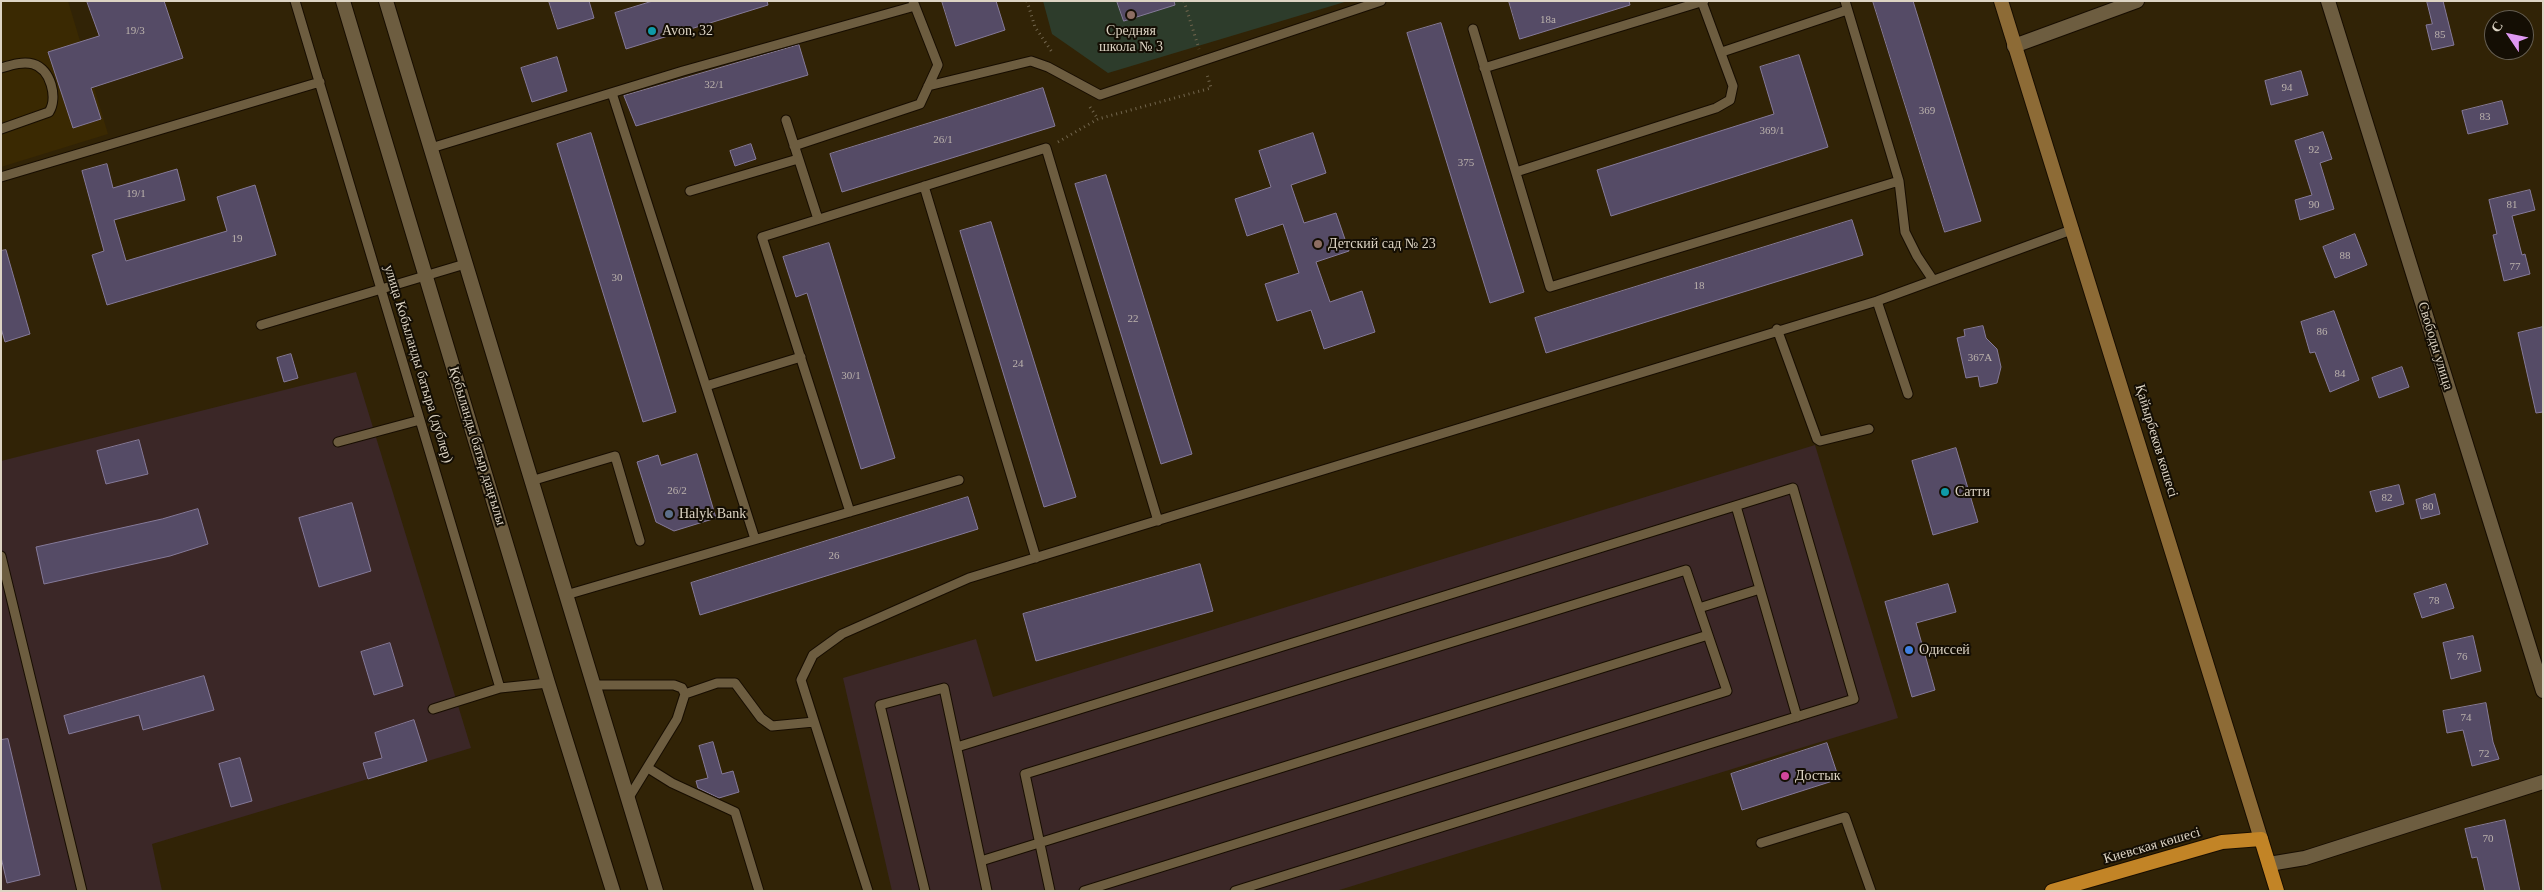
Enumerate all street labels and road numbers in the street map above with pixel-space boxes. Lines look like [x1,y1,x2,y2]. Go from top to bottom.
street label: улица Кобыланды батыра (дублер) [380,263,456,465]
street label: Свободы улица [2414,300,2456,392]
street label: Қобыланды батыр даңғылы [445,365,509,527]
street label: Қайырбеков көшесі [2131,383,2181,499]
street label: Киевская көшесі [2102,824,2202,868]

